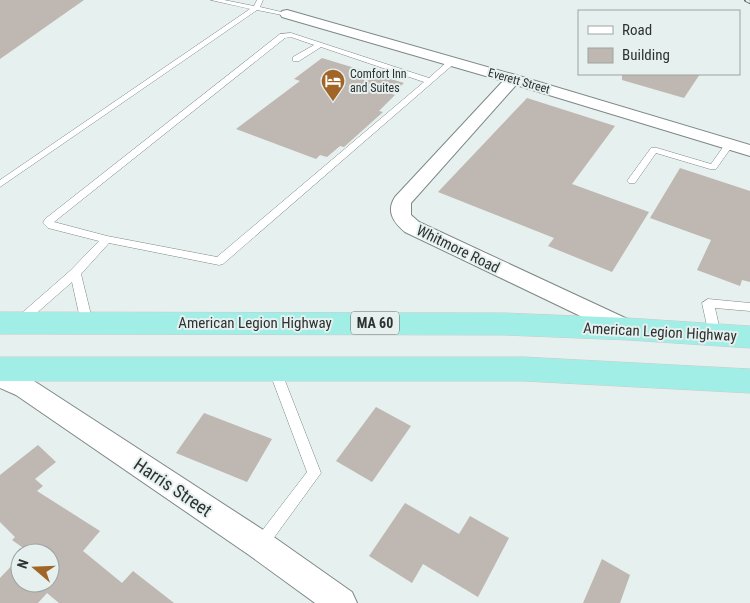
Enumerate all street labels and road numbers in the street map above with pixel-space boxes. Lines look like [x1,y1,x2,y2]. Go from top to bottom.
street label: Everett Street [486,66,552,97]
street label: Whitmore Road [413,221,503,277]
road number: MA 60 [351,312,399,334]
street label: American Legion Highway [178,314,332,332]
street label: American Legion Highway [583,319,737,345]
street label: Harris Street [130,453,216,521]

